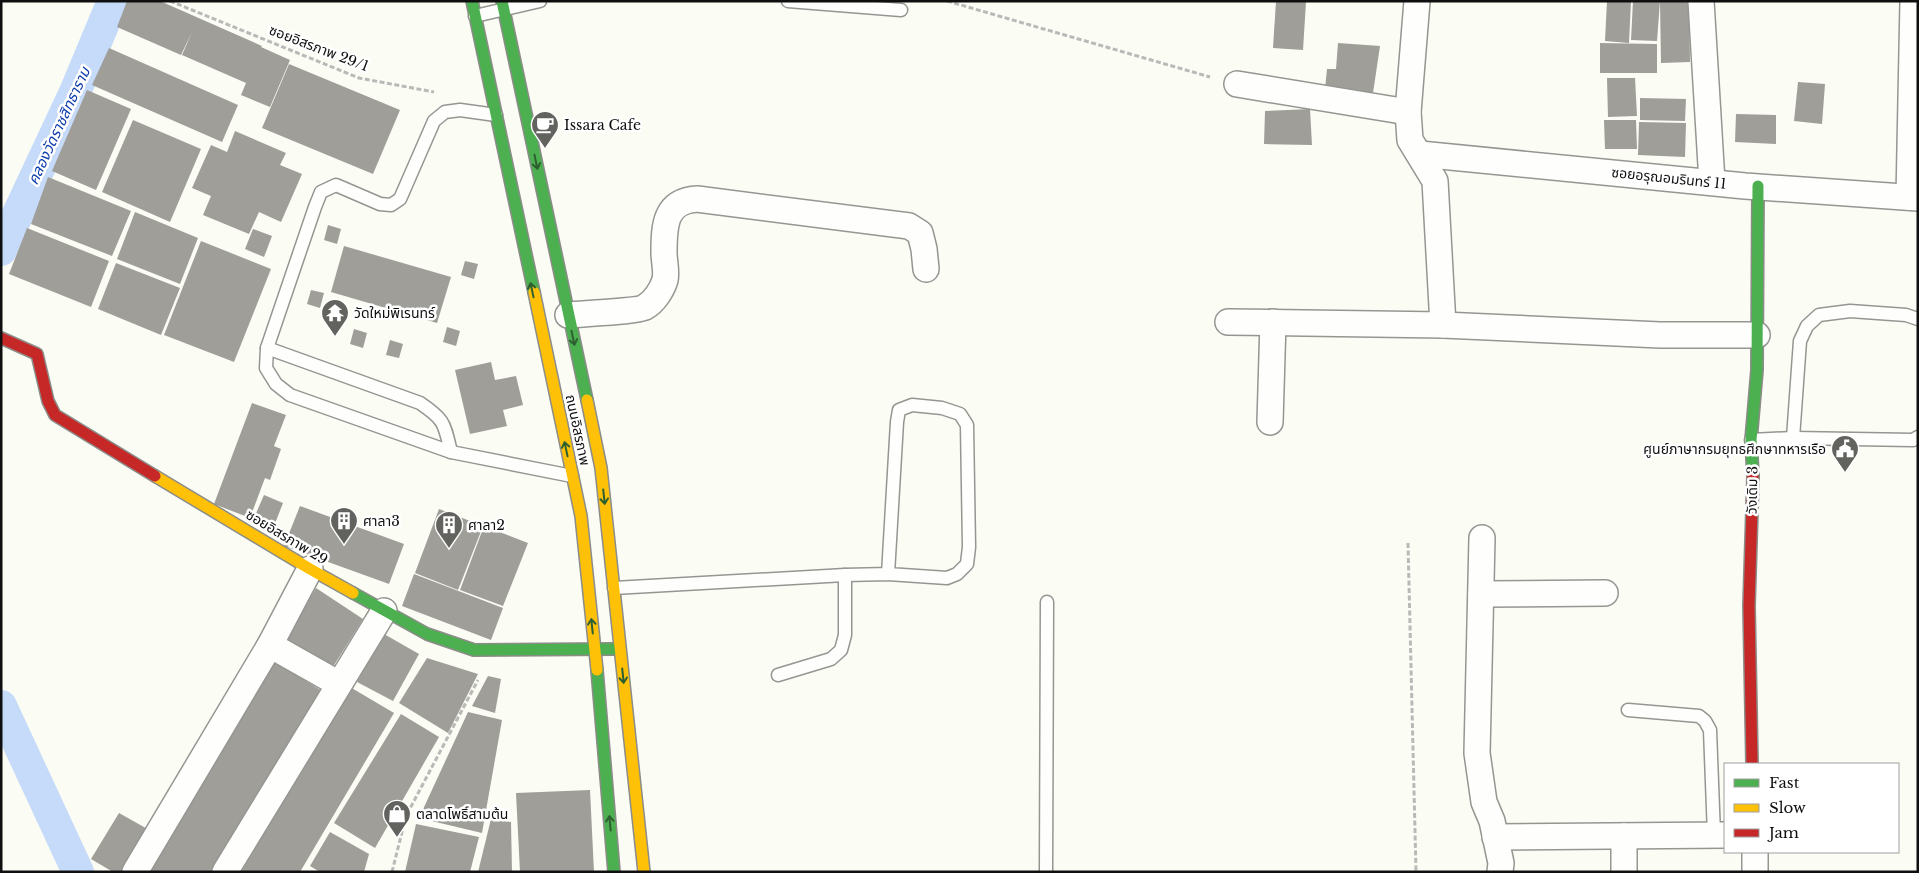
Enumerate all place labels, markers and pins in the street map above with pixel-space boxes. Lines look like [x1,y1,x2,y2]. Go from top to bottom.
cafe icon: Issara Cafe [530,110,560,149]
place label: Issara Cafe [564,116,641,134]
temple icon: วัดใหม่พิเรนทร์ [320,298,350,337]
place label: วัดใหม่พิเรนทร์ [354,304,436,322]
public building icon: ศูนย์ภาษากรมยุทธศึกษาทหารเรือ [1830,434,1860,473]
place label: ศูนย์ภาษากรมยุทธศึกษาทหารเรือ [1643,440,1826,458]
building icon: ศาลา3 [329,506,359,545]
building icon: ศาลา2 [434,510,464,549]
place label: ศาลา3 [363,512,400,530]
place label: ศาลา2 [468,516,505,534]
shop icon: ตลาดโพธิ์สามต้น [382,799,412,838]
place label: ตลาดโพธิ์สามต้น [416,805,508,823]

